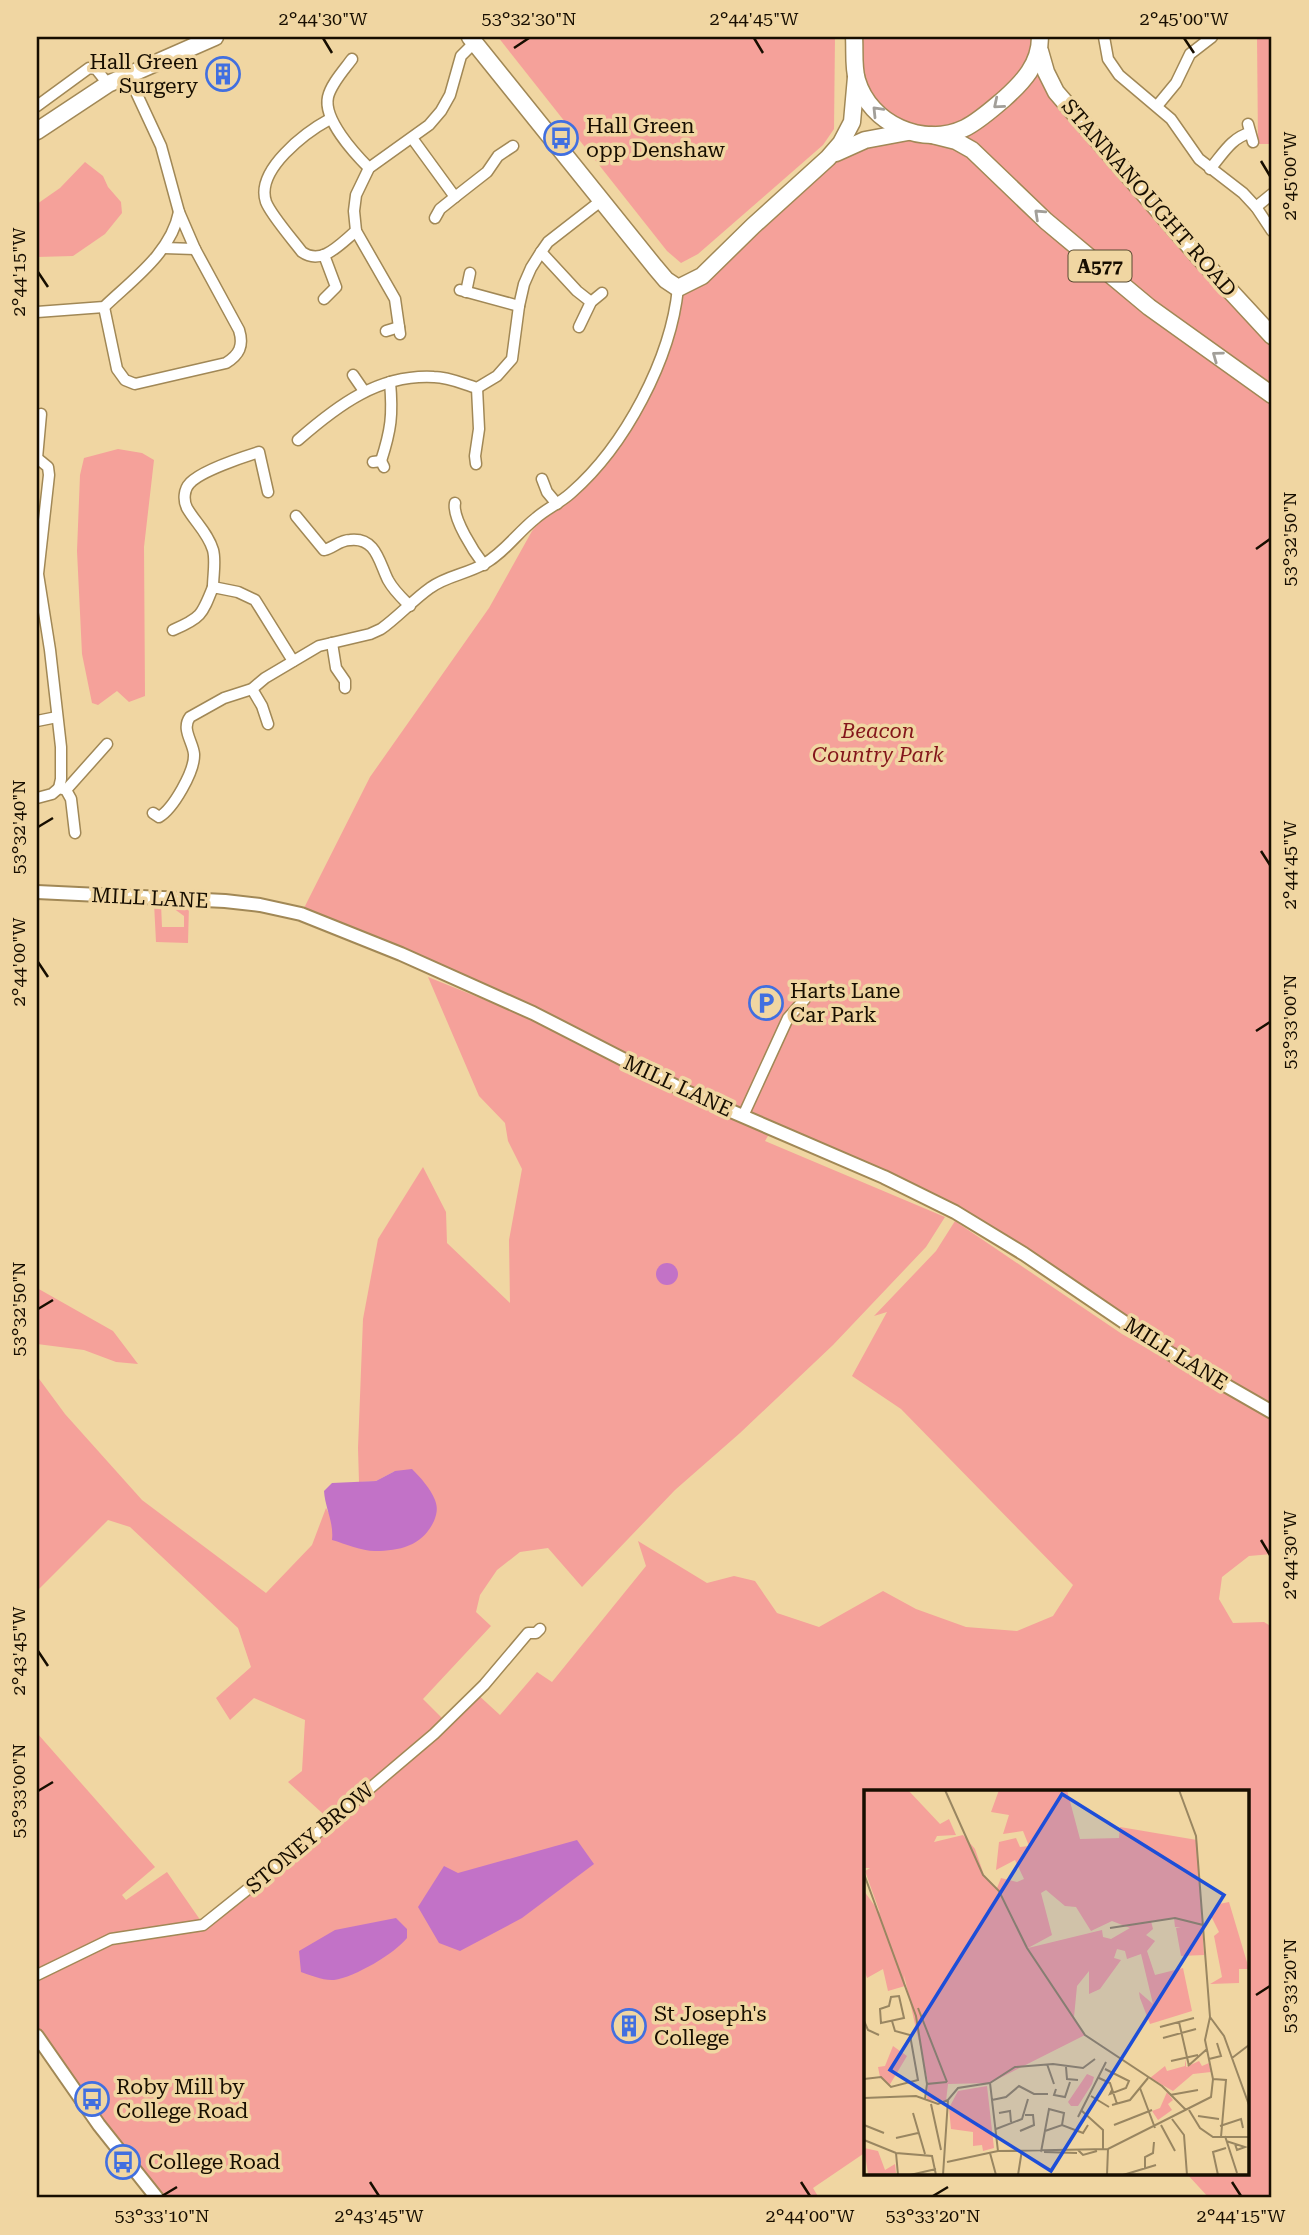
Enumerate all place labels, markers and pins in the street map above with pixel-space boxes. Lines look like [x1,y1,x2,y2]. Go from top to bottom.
place label: Hall Green Surgery [89,50,199,98]
building icon: Hall Green Surgery [204,55,242,93]
place label: Hall Green opp Denshaw [586,114,726,162]
bus stop icon: Hall Green opp Denshaw [542,119,580,157]
place label: Harts Lane Car Park [790,979,900,1027]
parking icon: Harts Lane Car Park [747,984,785,1022]
place label: St Joseph's College [654,2002,766,2050]
building icon: St Joseph's College [610,2007,648,2045]
place label: Roby Mill by College Road [116,2075,249,2123]
bus stop icon: Roby Mill by College Road [73,2080,111,2118]
bus stop icon: College Road [104,2143,142,2181]
place label: College Road [148,2150,281,2174]

